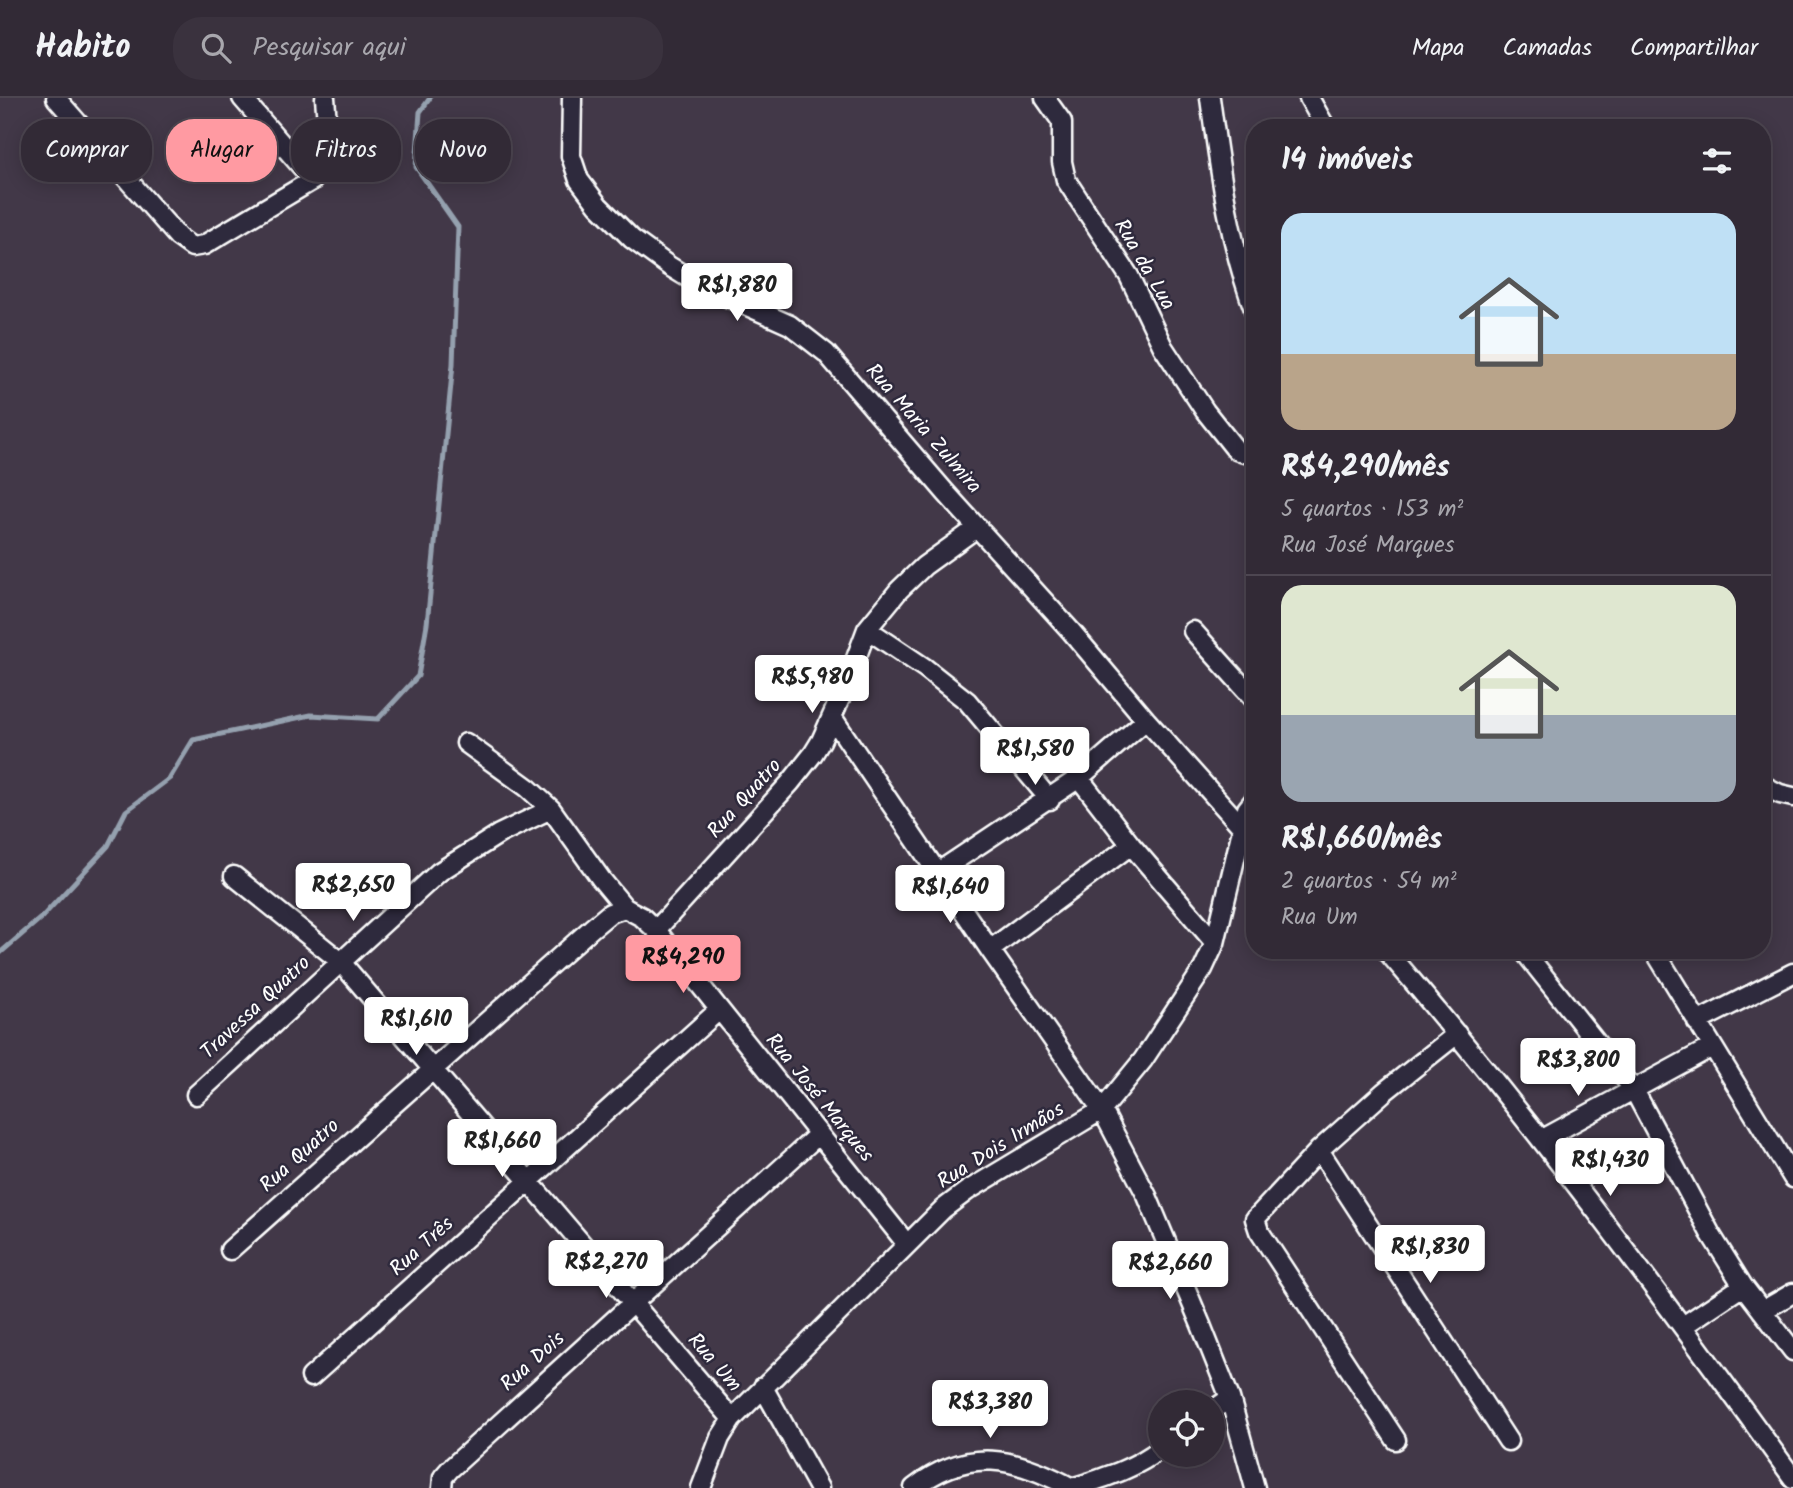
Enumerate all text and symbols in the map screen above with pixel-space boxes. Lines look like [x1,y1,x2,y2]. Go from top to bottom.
search box [173,17,663,80]
text: Habito [35,22,131,75]
text: Pesquisar aqui [253,27,406,69]
icon: search [197,29,235,67]
text: Mapa [1412,29,1465,68]
text: Camadas [1503,29,1592,68]
text: Compartilhar [1630,29,1758,68]
chip: Comprar [21,119,152,182]
chip: Alugar [166,119,277,182]
chip: Filtros [291,119,401,182]
chip: Novo [415,119,511,182]
text: 14 imóveis [1281,137,1413,185]
icon: filters [1698,142,1736,180]
street label: Rua da Lua [1105,213,1183,317]
icon: home [1446,259,1572,385]
pin: R$1,880 [672,264,802,323]
text: R$1,880 [697,268,777,304]
street label: Rua Maria Zulmira [857,356,989,502]
text: R$4,290/mês [1281,444,1450,492]
text: 5 quartos · 153 m² [1281,492,1463,528]
text: Rua José Marques [1281,528,1454,564]
icon: home [1446,631,1572,757]
pin: R$5,980 [747,656,877,715]
text: R$5,980 [771,660,853,696]
pin: R$1,580 [970,728,1100,787]
text: R$1,580 [996,732,1074,768]
street label: Rua Quatro [700,751,790,847]
text: R$1,660/mês [1281,816,1442,864]
pin: R$2,650 [288,864,418,923]
text: 2 quartos · 54 m² [1281,864,1457,900]
pin: R$1,640 [885,866,1015,925]
text: R$2,650 [312,868,394,904]
text: R$1,640 [911,870,989,906]
text: Rua Um [1281,900,1358,936]
pin: R$4,290 [618,936,748,995]
text: R$4,290 [642,940,724,976]
street label: Travessa Quatro [193,948,319,1068]
pin: R$1,610 [351,998,481,1057]
text: R$1,610 [380,1002,452,1038]
street label: Rua José Marques [756,1026,882,1170]
pin: R$3,800 [1513,1038,1643,1098]
text: R$3,800 [1536,1043,1620,1079]
street label: Rua Dois Irmãos [931,1094,1071,1198]
street label: Rua Quatro [252,1111,348,1201]
pin: R$1,660 [437,1119,567,1179]
text: R$1,660 [463,1124,541,1160]
pin: R$1,430 [1545,1138,1675,1198]
text: R$1,430 [1571,1143,1649,1179]
street label: Rua Três [382,1209,462,1285]
pin: R$1,830 [1365,1226,1495,1285]
text: R$1,830 [1391,1230,1469,1266]
pin: R$2,270 [541,1240,671,1300]
pin: R$2,660 [1105,1242,1235,1301]
text: R$2,270 [565,1245,647,1281]
text: R$2,660 [1128,1246,1212,1282]
street label: Rua Dois [493,1324,573,1400]
street label: Rua Um [679,1326,749,1400]
pin: R$3,380 [925,1380,1055,1440]
text: R$3,380 [948,1385,1032,1421]
map controls [1148,1390,1225,1467]
button: locate [1148,1390,1225,1467]

